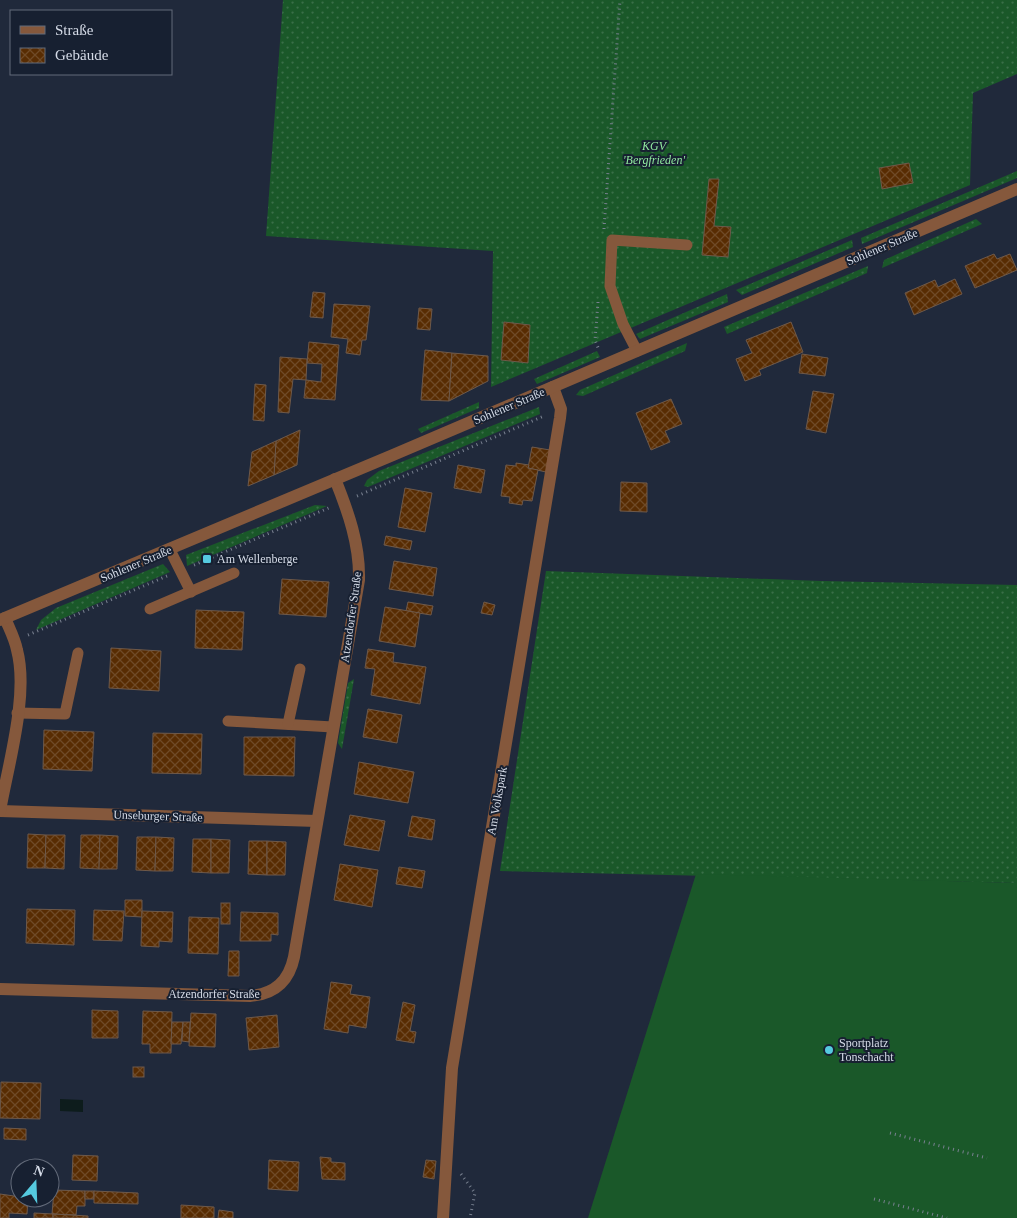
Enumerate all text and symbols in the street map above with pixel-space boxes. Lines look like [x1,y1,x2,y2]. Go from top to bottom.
legend [10,10,172,75]
text: Straße [55,22,94,38]
text: Gebäude [55,47,109,63]
park label: KGV 'Bergfrieden' [623,139,685,167]
street label: Sohlener Straße [844,226,920,268]
street label: Sohlener Straße [471,385,547,427]
street label: Sohlener Straße [98,543,174,585]
place label: Am Wellenberge [217,552,298,566]
marker: Am Wellenberge [201,553,213,565]
street label: Atzendorfer Straße [338,571,364,663]
street label: Am Volkspark [484,766,510,836]
street label: Unseburger Straße [113,807,203,825]
street label: Atzendorfer Straße [168,987,260,1001]
place label: Sportplatz Tonschacht [839,1036,894,1064]
marker: Sportplatz Tonschacht [823,1044,835,1056]
north arrow [10,1158,60,1208]
text: N [32,1162,46,1180]

